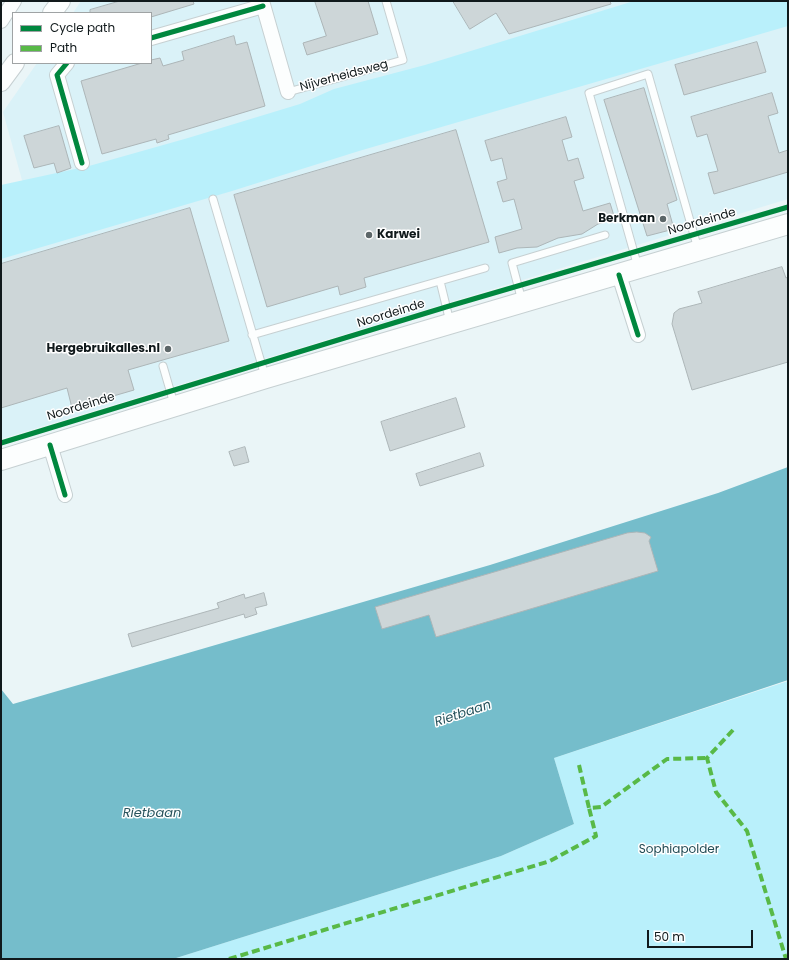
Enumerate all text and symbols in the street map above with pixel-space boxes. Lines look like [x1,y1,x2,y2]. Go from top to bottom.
legend [12,12,152,64]
text: Cycle path [50,19,115,36]
text: Path [50,39,77,56]
street label: Nijverheidsweg [298,57,390,95]
street label: Noordeinde [666,205,738,239]
place label: Berkman [598,212,655,226]
marker: Berkman [658,214,668,224]
place label: Karwei [377,228,420,242]
marker: Karwei [364,230,374,240]
street label: Noordeinde [355,297,427,331]
place label: Hergebruikalles.nl [47,342,160,356]
marker: Hergebruikalles.nl [163,344,173,354]
street label: Noordeinde [45,390,117,424]
water label: Rietbaan [433,698,493,730]
water label: Rietbaan [123,806,181,822]
park label: Sophiapolder [639,843,719,857]
scale bar [649,922,755,948]
text: 50 m [654,928,685,945]

